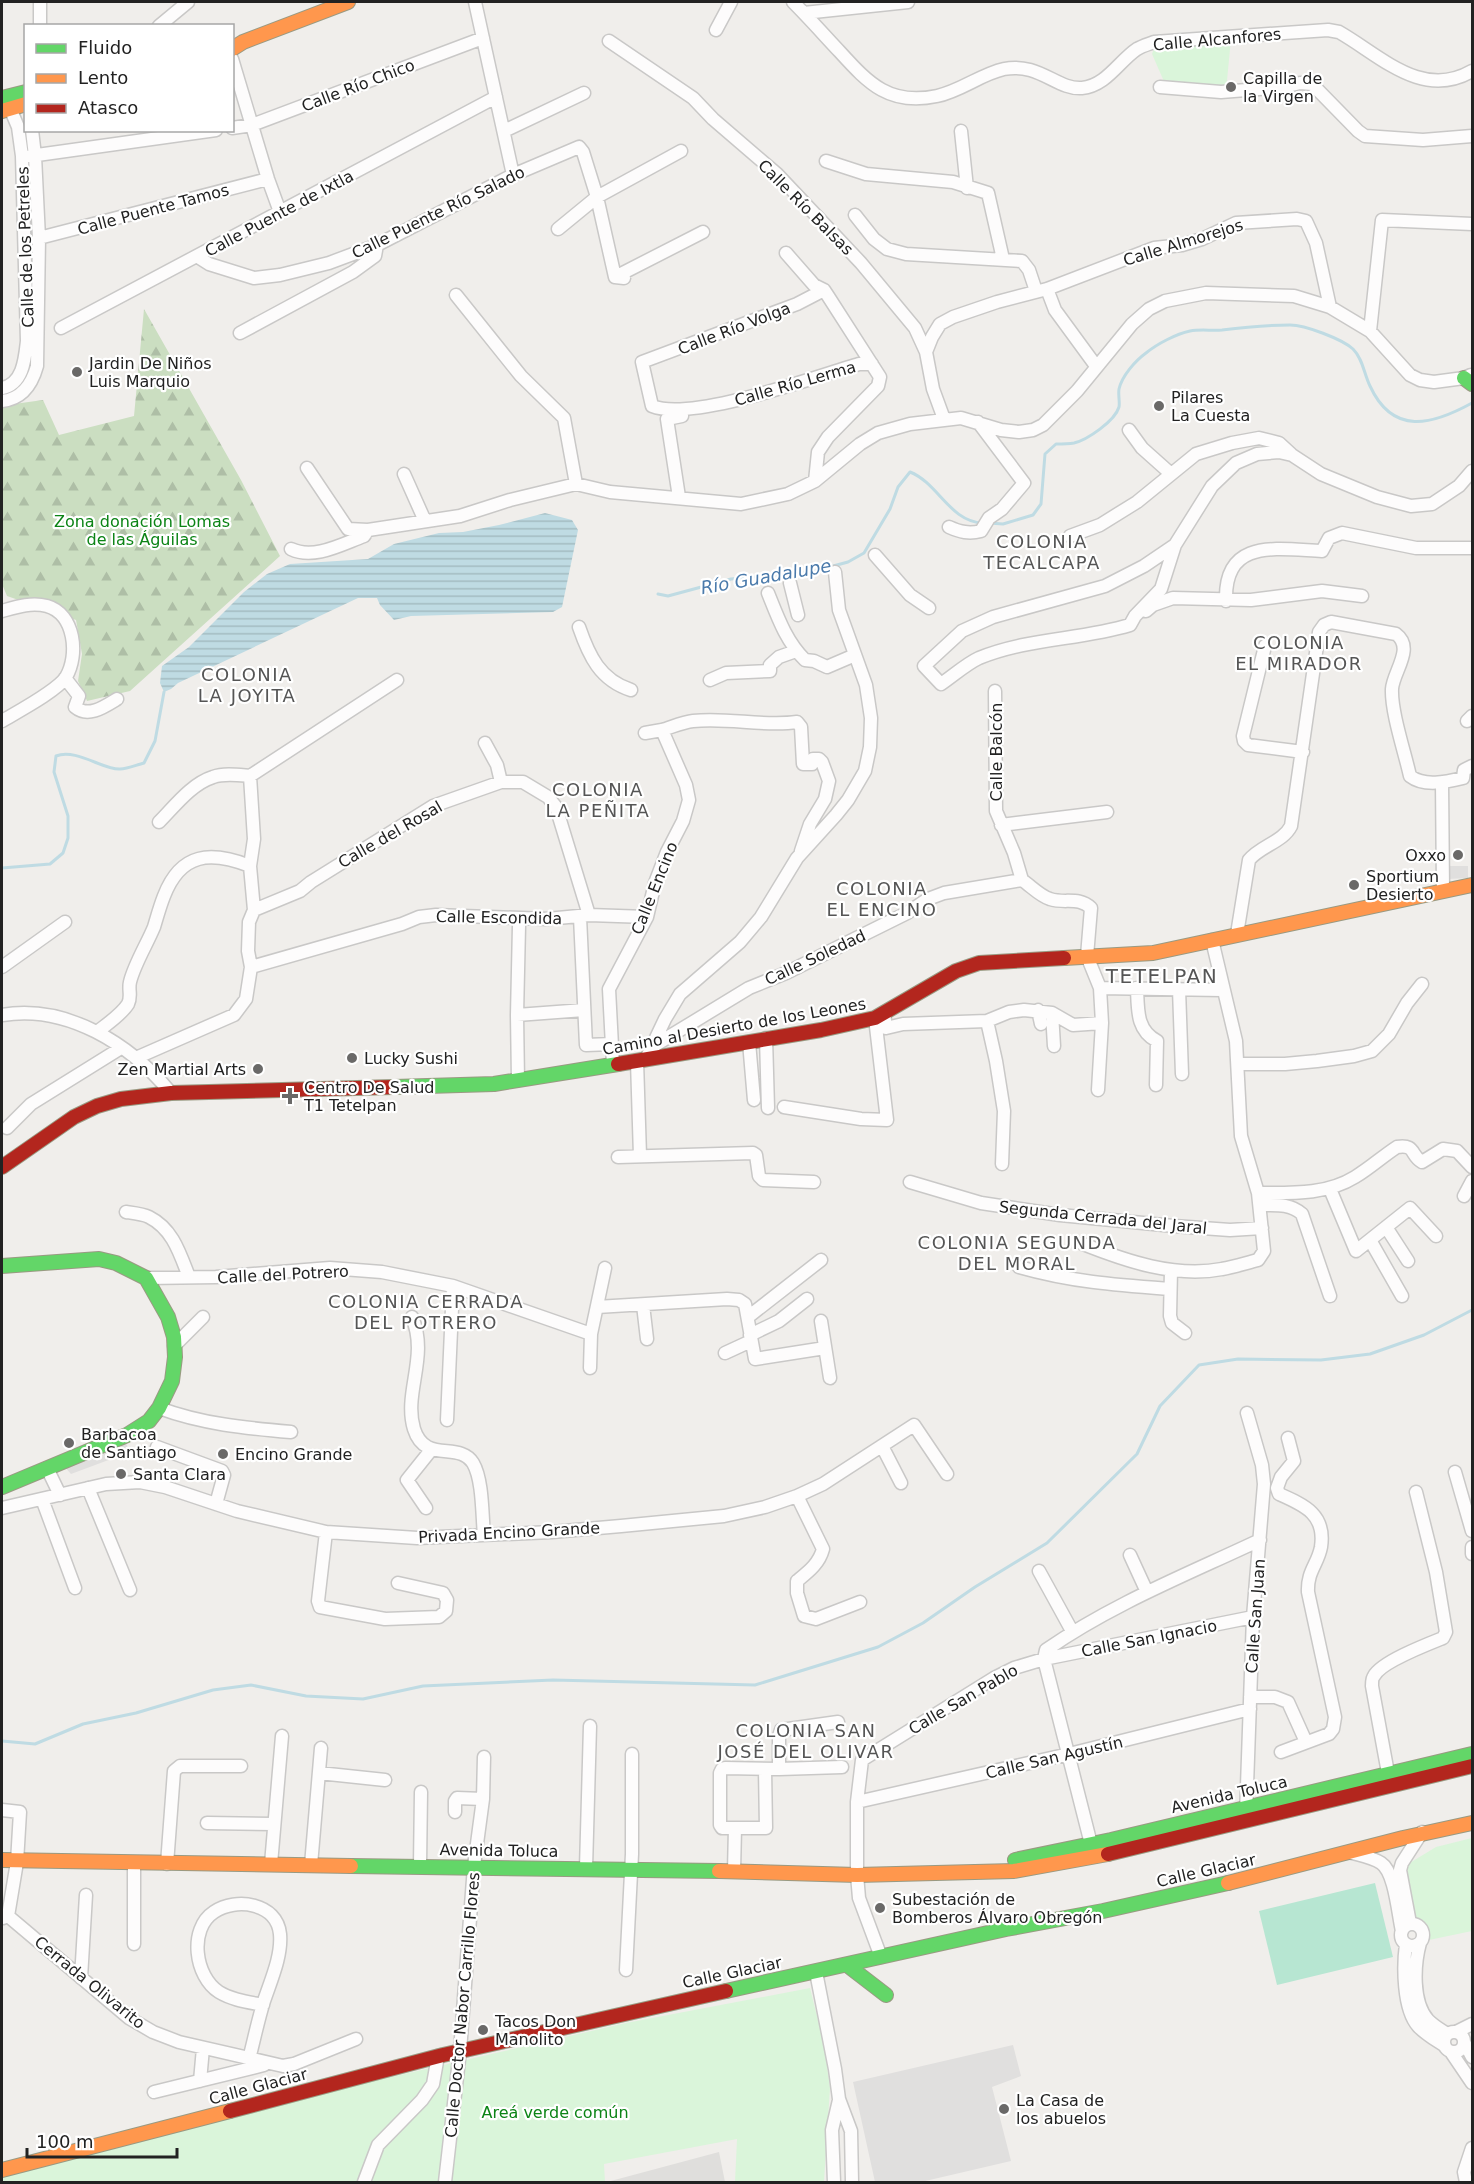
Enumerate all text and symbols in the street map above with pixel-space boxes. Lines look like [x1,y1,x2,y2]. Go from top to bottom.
legend [24,24,234,132]
street label: Calle Alcanfores [1152,24,1282,55]
text: Fluido [78,37,132,58]
street label: Calle Río Chico [299,55,417,116]
text: Lento [78,67,128,88]
place label: Capilla de la Virgen [1243,69,1322,106]
marker: Capilla de la Virgen [1224,80,1238,94]
text: Atasco [78,97,138,118]
street label: Calle Río Balsas [754,156,857,259]
street label: Calle Puente Río Salado [349,162,528,263]
street label: Calle de los Petreles [13,166,38,328]
street label: Calle Puente de Ixtla [202,166,357,261]
street label: Calle Puente Tamos [75,180,231,239]
street label: Calle Almorejos [1121,215,1245,270]
street label: Calle Río Volga [675,298,793,359]
place label: Jardin De Niños Luis Marquio [88,354,212,391]
street label: Calle Río Lerma [732,357,858,410]
marker: Jardin De Niños Luis Marquio [70,365,84,379]
place label: Pilares La Cuesta [1171,388,1250,425]
marker: Pilares La Cuesta [1152,399,1166,413]
park label: Zona donación Lomas de las Águilas [54,512,230,549]
district label: COLONIA TECALCAPA [982,531,1101,573]
water label: Río Guadalupe [699,555,833,598]
district label: COLONIA EL MIRADOR [1235,632,1363,674]
district label: COLONIA LA JOYITA [198,664,296,706]
street label: Calle Balcón [987,703,1006,801]
district label: COLONIA LA PEÑITA [546,779,650,821]
street label: Calle del Rosal [335,797,446,872]
street label: Calle Encino [627,839,682,937]
place label: Oxxo [1405,846,1446,865]
marker: Oxxo [1451,848,1465,862]
place label: Sportium Desierto [1366,867,1439,904]
district label: COLONIA EL ENCINO [827,878,937,920]
marker: Sportium Desierto [1347,878,1361,892]
street label: Calle Escondida [436,907,562,928]
street label: Calle Soledad [762,926,869,989]
district label: TETELPAN [1105,964,1218,988]
street label: Camino al Desierto de los Leones [601,994,867,1059]
place label: Lucky Sushi [364,1049,458,1068]
marker: Lucky Sushi [345,1051,359,1065]
place label: Zen Martial Arts [118,1060,246,1079]
marker: Zen Martial Arts [251,1062,265,1076]
place label: Centro De Salud T1 Tetelpan [303,1078,434,1115]
marker: Centro De Salud T1 Tetelpan [281,1087,299,1105]
street label: Segunda Cerrada del Jaral [998,1197,1208,1238]
district label: COLONIA SEGUNDA DEL MORAL [918,1232,1116,1274]
street label: Calle del Potrero [217,1262,349,1287]
district label: COLONIA CERRADA DEL POTRERO [328,1291,524,1333]
place label: Barbacoa de Santiago [81,1425,177,1462]
marker: Barbacoa de Santiago [62,1436,76,1450]
place label: Encino Grande [235,1445,352,1464]
marker: Encino Grande [216,1447,230,1461]
place label: Santa Clara [133,1465,226,1484]
marker: Santa Clara [114,1467,128,1481]
street label: Privada Encino Grande [418,1518,600,1547]
street label: Calle San Juan [1242,1558,1269,1674]
street label: Calle San Ignacio [1080,1616,1219,1661]
street label: Calle San Pablo [905,1660,1021,1738]
district label: COLONIA SAN JOSÉ DEL OLIVAR [717,1720,894,1762]
street label: Calle San Agustín [984,1732,1125,1783]
street label: Avenida Toluca [1169,1772,1289,1817]
street label: Avenida Toluca [439,1840,559,1861]
street label: Calle Glaciar [1155,1850,1258,1891]
street label: Calle Doctor Nabor Carrillo Flores [441,1871,484,2139]
place label: Subestación de Bomberos Álvaro Obregón [892,1890,1102,1927]
marker: Subestación de Bomberos Álvaro Obregón [873,1901,887,1915]
street label: Cerrada Olivarito [31,1932,149,2033]
street label: Calle Glaciar [681,1953,784,1992]
place label: Tacos Don Manolito [494,2012,576,2049]
marker: Tacos Don Manolito [476,2023,490,2037]
street label: Calle Glaciar [207,2064,310,2109]
place label: La Casa de los abuelos [1016,2091,1106,2128]
marker: La Casa de los abuelos [997,2102,1011,2116]
park label: Areá verde común [481,2103,629,2122]
scale bar [27,2121,177,2159]
text: 100 m [36,2131,94,2152]

